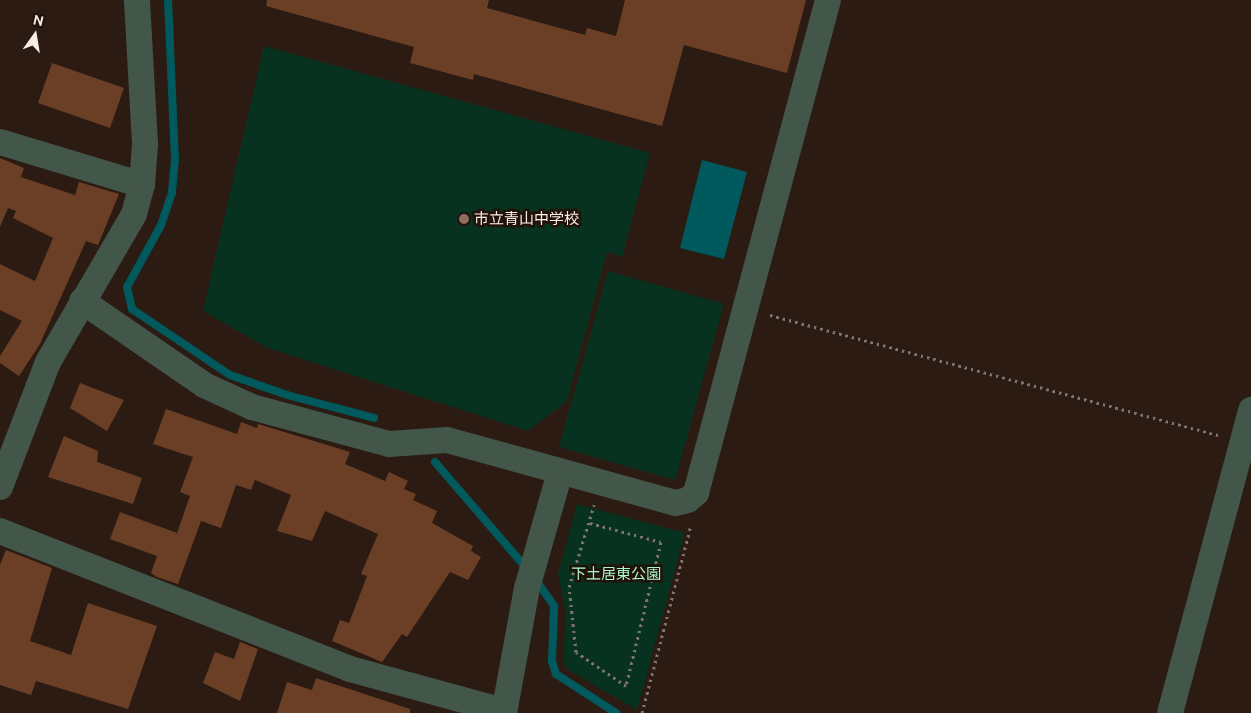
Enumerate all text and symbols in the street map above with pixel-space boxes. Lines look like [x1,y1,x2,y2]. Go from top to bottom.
north arrow [10,10,60,60]
text: N [31,11,45,29]
place label: 市立青山中学校 [474,210,579,228]
marker: 市立青山中学校 [458,213,470,225]
park label: 下土居東公園 [571,565,661,583]

